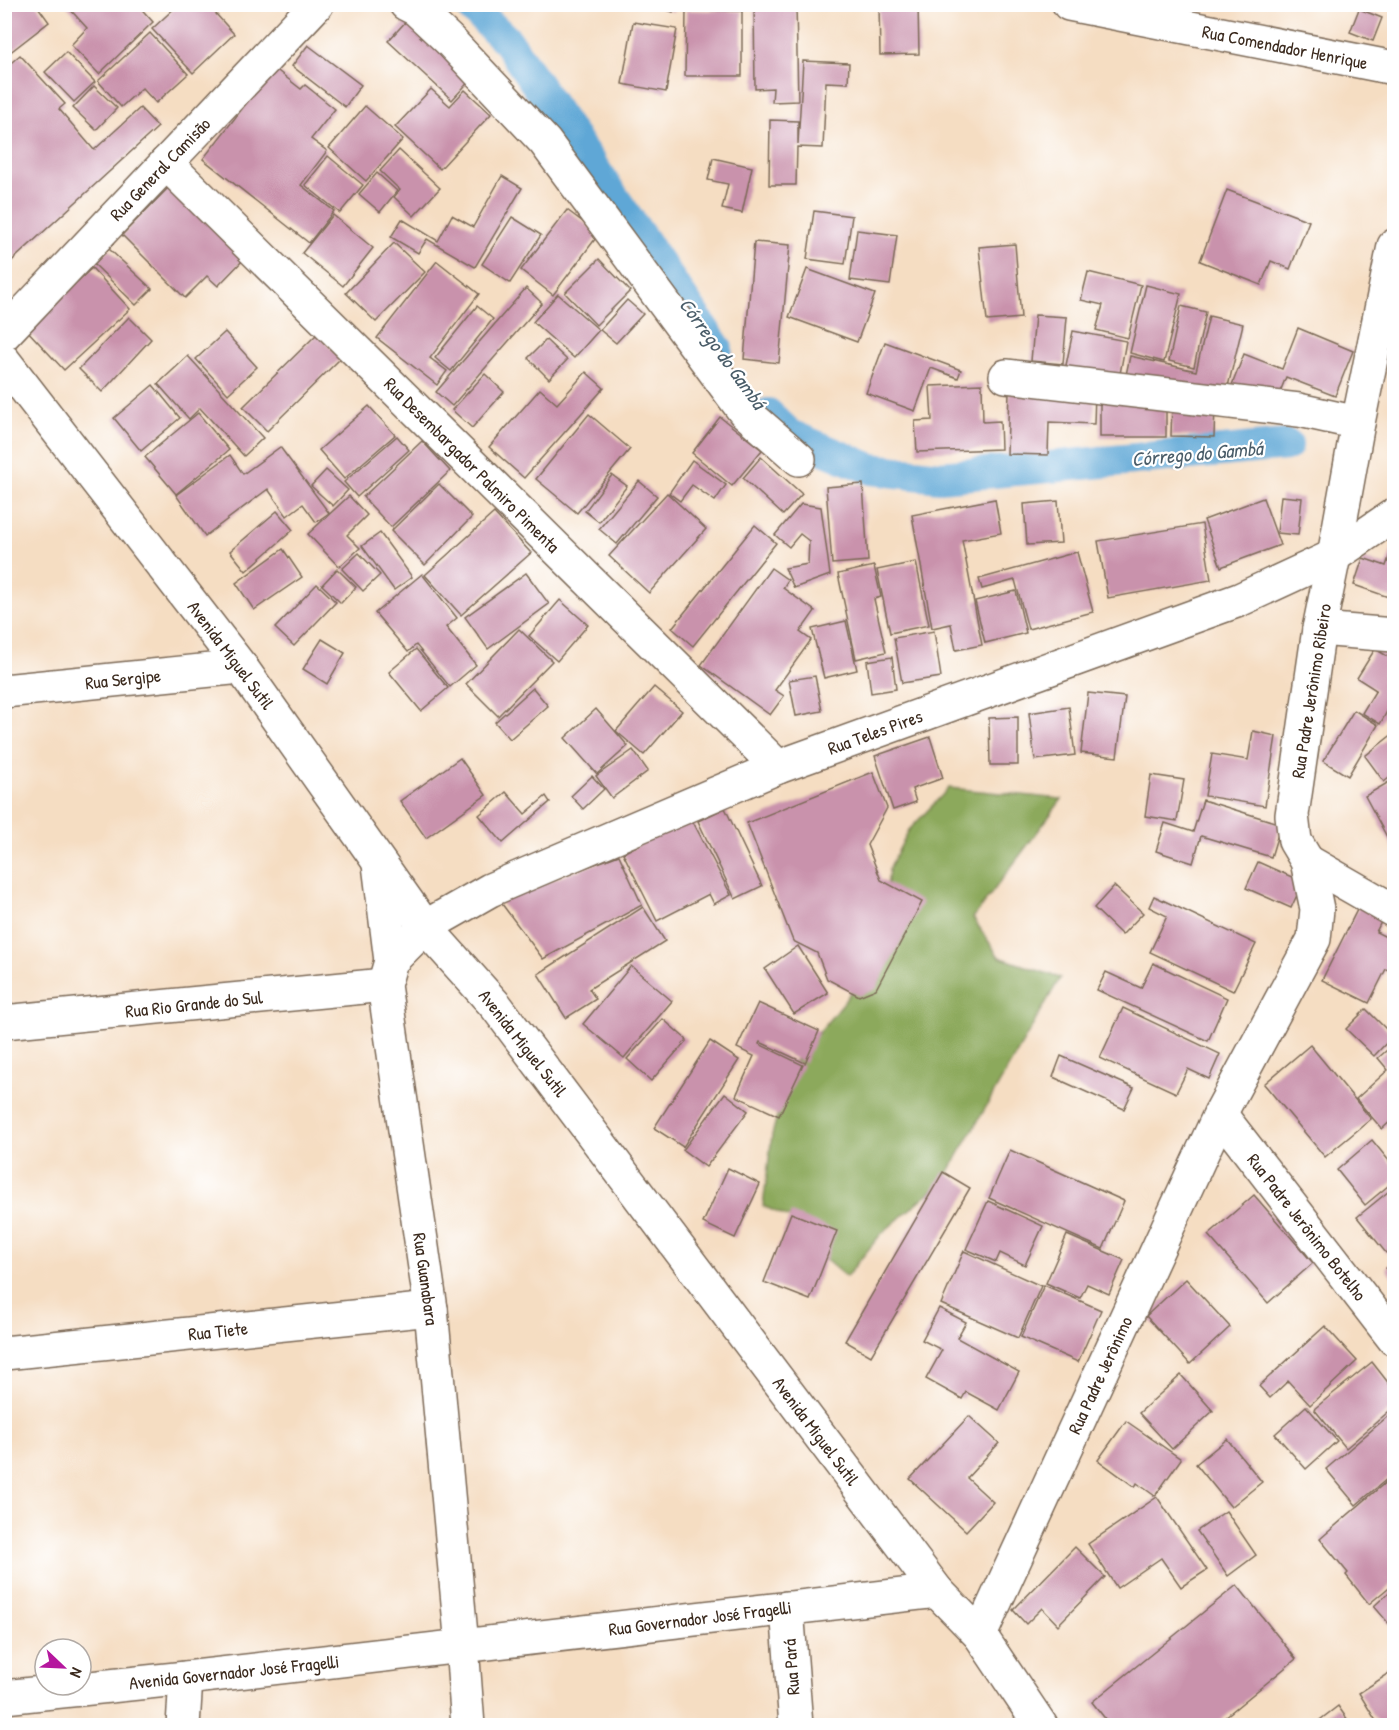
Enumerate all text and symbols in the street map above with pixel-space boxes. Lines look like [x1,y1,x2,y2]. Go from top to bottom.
street label: Rua Comendador Henrique [1200,19,1370,75]
street label: Rua General Camisão [104,112,216,226]
water label: Córrego do Gambá [673,292,774,416]
street label: Rua Desembargador Palmiro Pimenta [379,372,565,558]
water label: Córrego do Gambá [1130,434,1266,473]
street label: Avenida Miguel Sutil [182,596,280,715]
street label: Rua Padre Jerônimo Ribeiro [1285,602,1337,780]
street label: Rua Sergipe [84,663,162,695]
street label: Rua Teles Pires [824,703,926,761]
street label: Rua Rio Grande do Sul [124,984,264,1024]
street label: Avenida Miguel Sutil [473,984,573,1102]
street label: Rua Padre Jerônimo Botelho [1242,1148,1372,1306]
street label: Rua Guanabara [407,1231,445,1327]
street label: Rua Padre Jerônimo [1062,1312,1138,1438]
street label: Rua Tiete [187,1315,249,1347]
street label: Avenida Miguel Sutil [767,1372,865,1491]
street label: Rua Governador José Fragelli [607,1594,793,1642]
north arrow [33,1637,93,1697]
street label: Rua Pará [777,1638,805,1696]
street label: Avenida Governador José Fragelli [128,1649,340,1695]
text: N [65,1665,89,1682]

